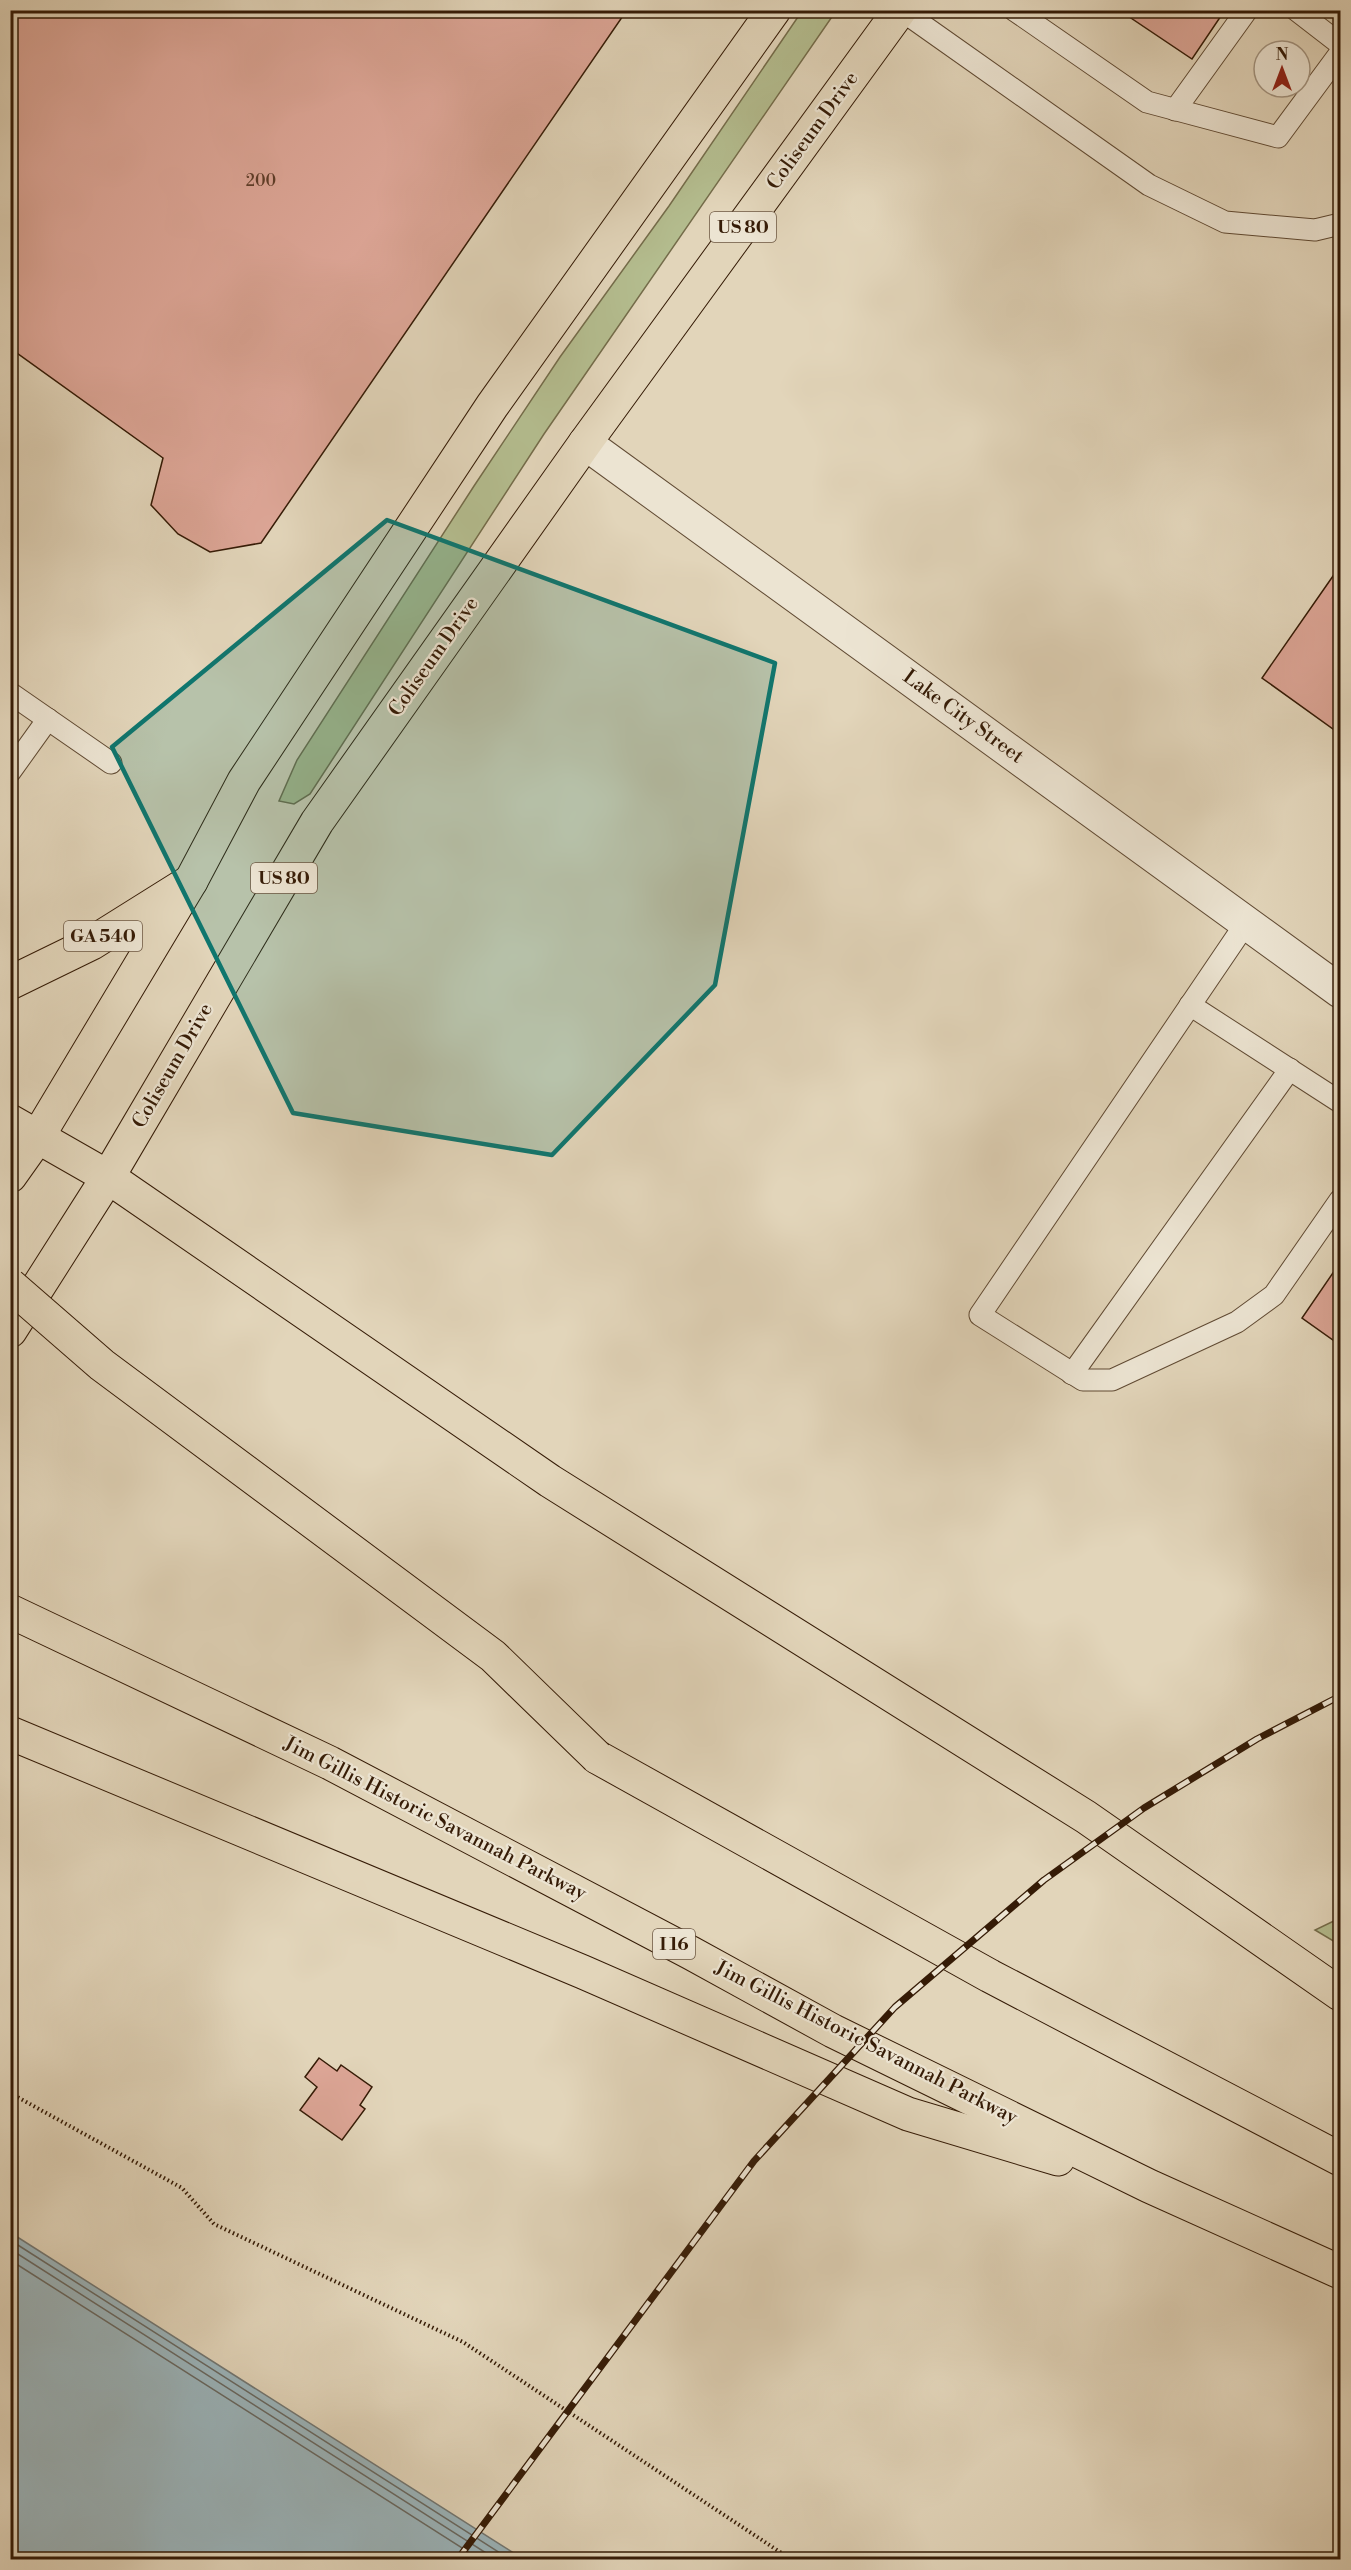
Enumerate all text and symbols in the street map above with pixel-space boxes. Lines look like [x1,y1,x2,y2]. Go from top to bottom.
north arrow [1252,39,1312,99]
text: N [1276,45,1289,65]
street label: Coliseum Drive [762,67,864,195]
house number: 200 [246,171,276,191]
road number: US 80 [710,212,776,242]
street label: Coliseum Drive [384,592,484,722]
street label: Lake City Street [898,665,1028,769]
road number: US 80 [251,863,317,893]
road number: GA 540 [64,921,142,951]
street label: Coliseum Drive [127,999,219,1133]
street label: Jim Gillis Historic Savannah Parkway [279,1731,591,1907]
road number: I 16 [653,1929,695,1959]
street label: Jim Gillis Historic Savannah Parkway [710,1955,1022,2131]

